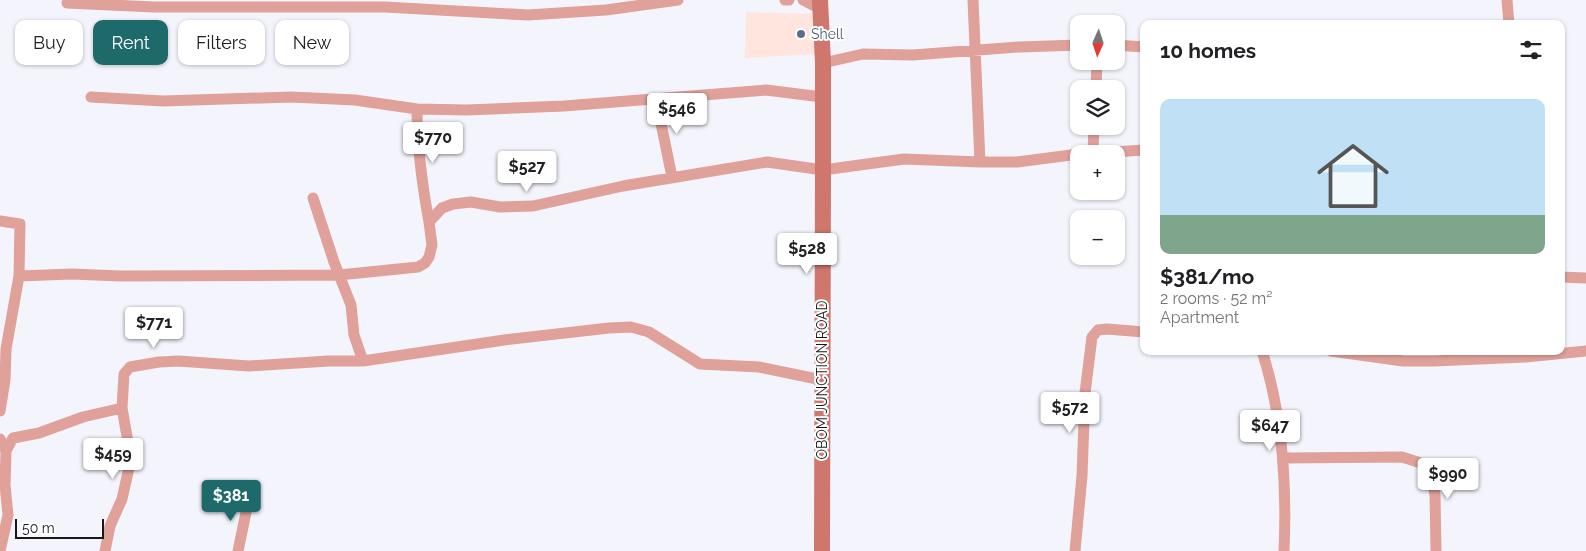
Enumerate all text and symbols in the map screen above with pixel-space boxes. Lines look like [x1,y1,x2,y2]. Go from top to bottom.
north arrow [1070,15,1125,70]
map controls [1070,15,1125,265]
chip: Buy [15,20,83,65]
chip: Rent [93,20,168,65]
chip: Filters [178,20,265,65]
chip: New [275,20,349,65]
place label: Shell [811,26,844,42]
marker: Shell [795,28,807,40]
icon: filters [1517,36,1545,64]
text: 10 homes [1160,38,1256,63]
button: layers [1070,80,1125,135]
pin: $546 [647,92,707,135]
text: $546 [658,99,696,118]
pin: $770 [403,121,463,164]
text: $770 [414,128,452,147]
icon: home [1308,131,1398,221]
button: + [1070,145,1125,200]
pin: $527 [497,150,557,193]
text: $527 [508,157,546,176]
button: − [1070,210,1125,265]
pin: $528 [777,232,837,275]
text: $528 [788,239,826,258]
text: $381/mo [1160,264,1254,289]
text: 2 rooms · 52 m² [1160,289,1272,308]
street label: OBOM JUNCTION ROAD [814,300,830,460]
pin: $771 [124,306,184,349]
text: Apartment [1160,308,1239,327]
text: $771 [136,313,172,332]
pin: $572 [1040,392,1100,434]
text: $572 [1051,398,1089,417]
pin: $647 [1240,410,1300,452]
text: $647 [1251,416,1289,435]
pin: $459 [83,438,143,480]
text: $459 [94,444,132,463]
pin: $990 [1418,458,1478,500]
text: $990 [1429,464,1467,483]
pin: $381 [201,480,261,522]
text: $381 [213,486,249,505]
scale bar [15,516,104,539]
text: 50 m [22,520,55,536]

